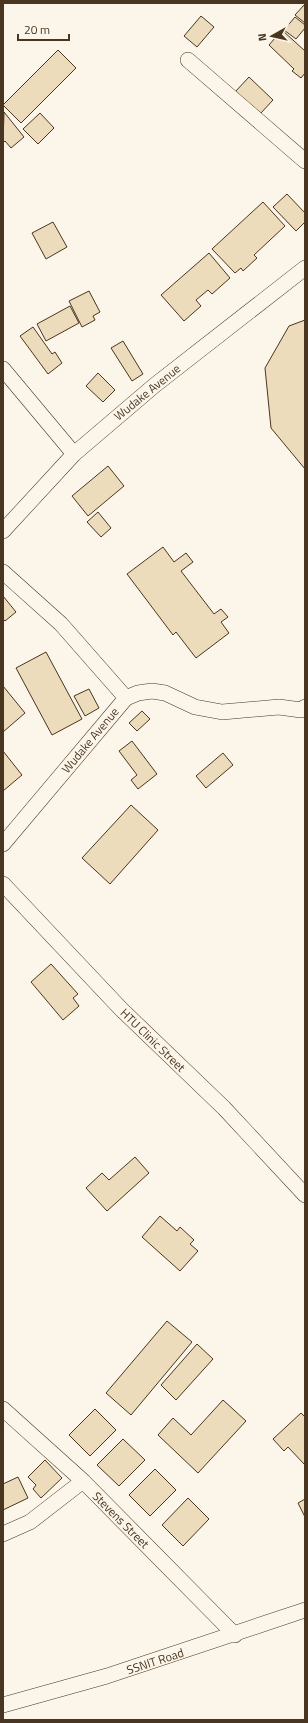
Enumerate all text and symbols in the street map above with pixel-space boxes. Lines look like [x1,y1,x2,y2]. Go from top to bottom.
scale bar [18,16,69,42]
north arrow [252,16,292,56]
text: 20 m [24,20,50,39]
text: N [254,33,271,42]
street label: Wudake Avenue [110,359,184,425]
street label: Wudake Avenue [57,703,123,777]
street label: HTU Clinic Street [116,1004,191,1077]
street label: Stevens Street [88,1487,154,1553]
street label: SSNIT Road [124,1643,186,1679]

